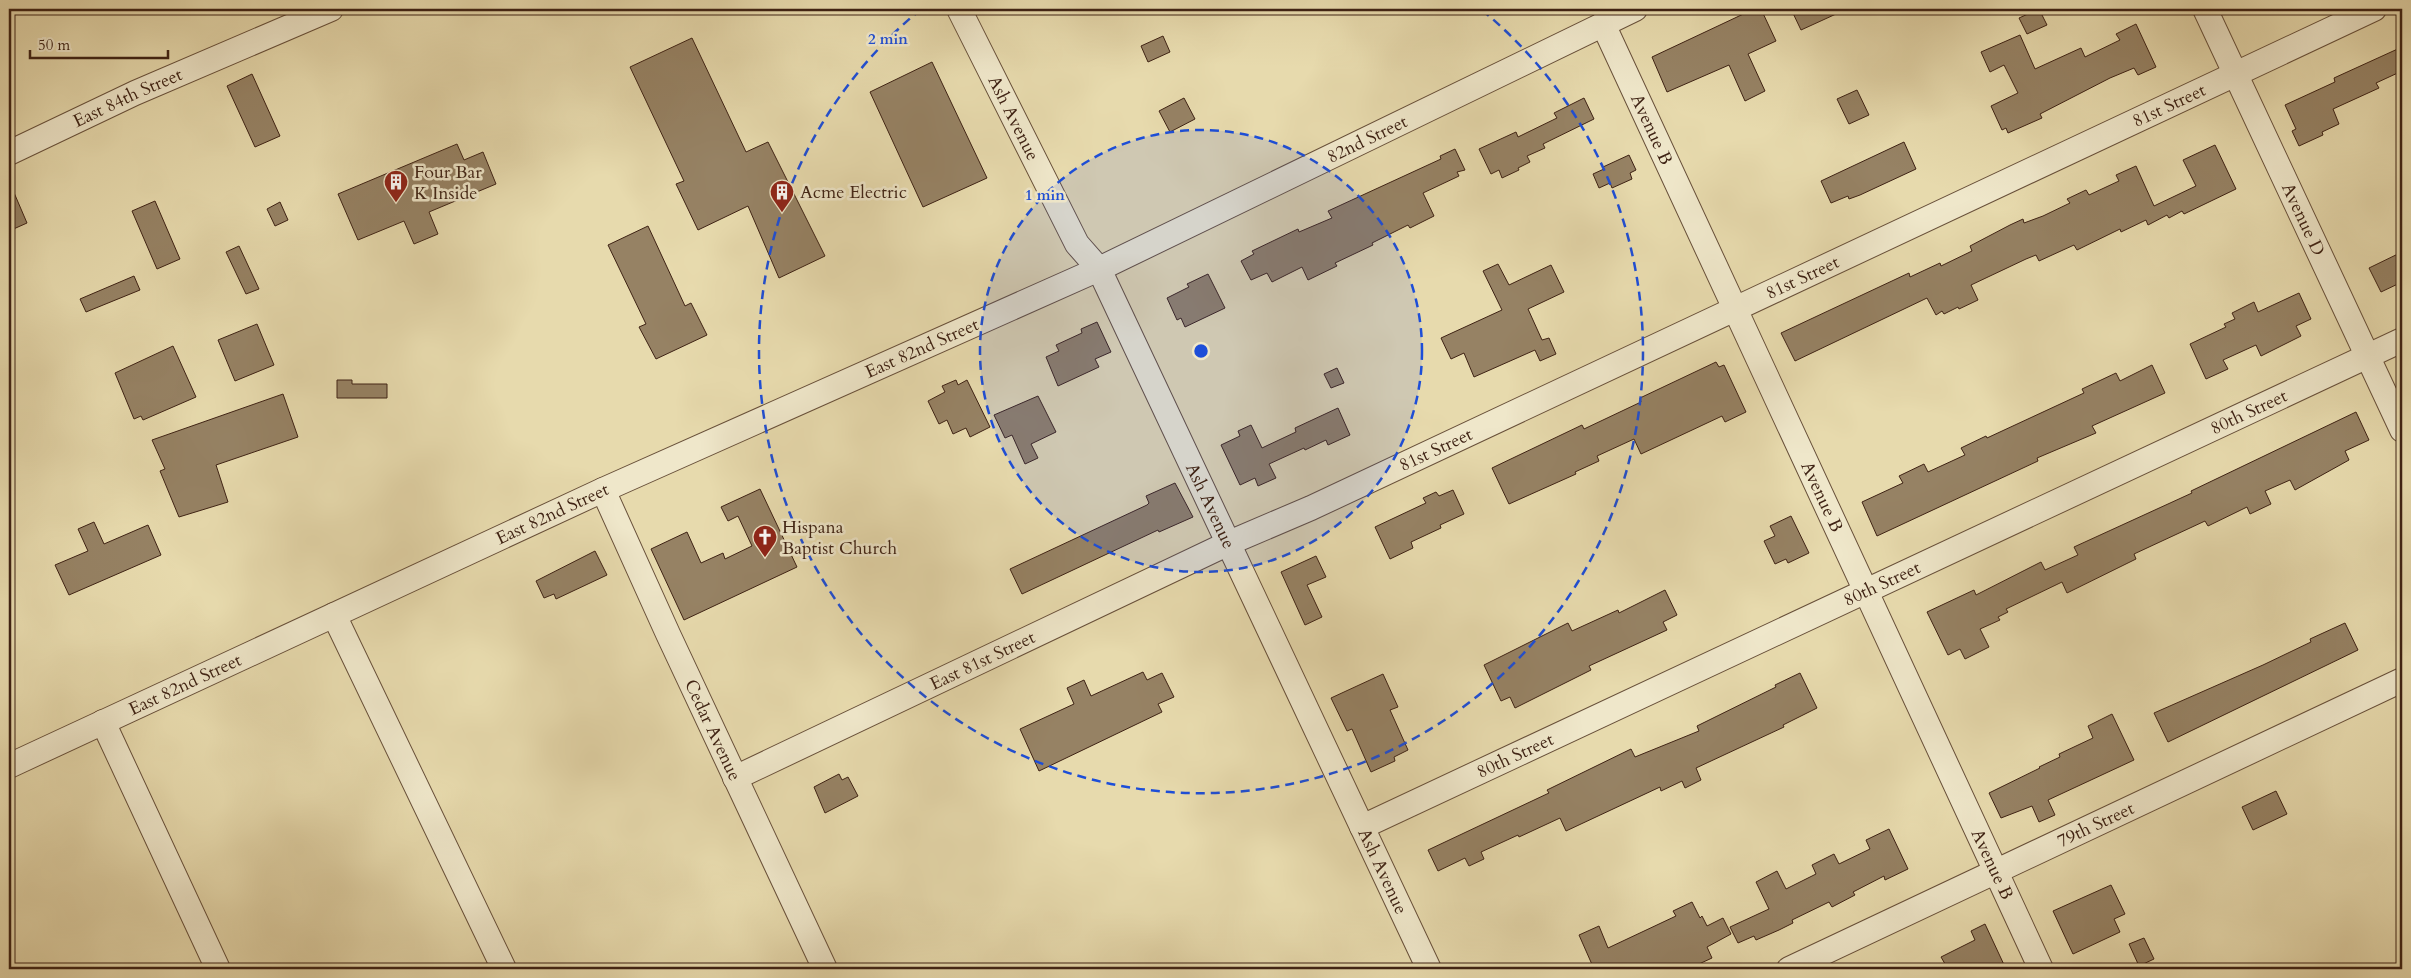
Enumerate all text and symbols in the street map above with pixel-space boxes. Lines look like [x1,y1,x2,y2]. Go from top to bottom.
scale bar [30,28,168,60]
text: 2 min [868,29,908,49]
text: 50 m [38,35,70,55]
street label: East 84th Street [69,62,186,133]
street label: Ash Avenue [982,71,1046,165]
street label: 81st Street [2128,77,2210,133]
street label: Avenue B [1625,90,1679,169]
street label: 82nd Street [1323,109,1412,169]
place label: Four Bar K Inside [414,160,482,206]
building icon: Four Bar K Inside [383,169,409,203]
building icon: Acme Electric [769,179,795,213]
street label: Avenue D [2276,179,2331,260]
place label: Acme Electric [800,180,907,205]
text: 1 min [1025,185,1065,205]
street label: 81st Street [1762,249,1843,305]
street label: East 82nd Street [861,312,983,384]
centre of rings [1192,342,1210,360]
street label: 80th Street [2206,383,2291,441]
street label: 81st Street [1395,421,1477,477]
street label: Avenue B [1795,457,1849,536]
street label: Ash Avenue [1180,459,1242,553]
street label: East 82nd Street [492,476,613,551]
place label: Hispana Baptist Church [782,515,897,561]
church icon: Hispana Baptist Church [752,524,778,558]
street label: 80th Street [1839,555,1925,612]
street label: East 81st Street [926,624,1039,696]
street label: East 82nd Street [124,647,246,721]
street label: Cedar Avenue [679,675,747,785]
street label: 80th Street [1473,726,1558,784]
street label: 79th Street [2053,795,2138,853]
street label: Ash Avenue [1352,824,1414,918]
street label: Avenue B [1965,825,2020,904]

